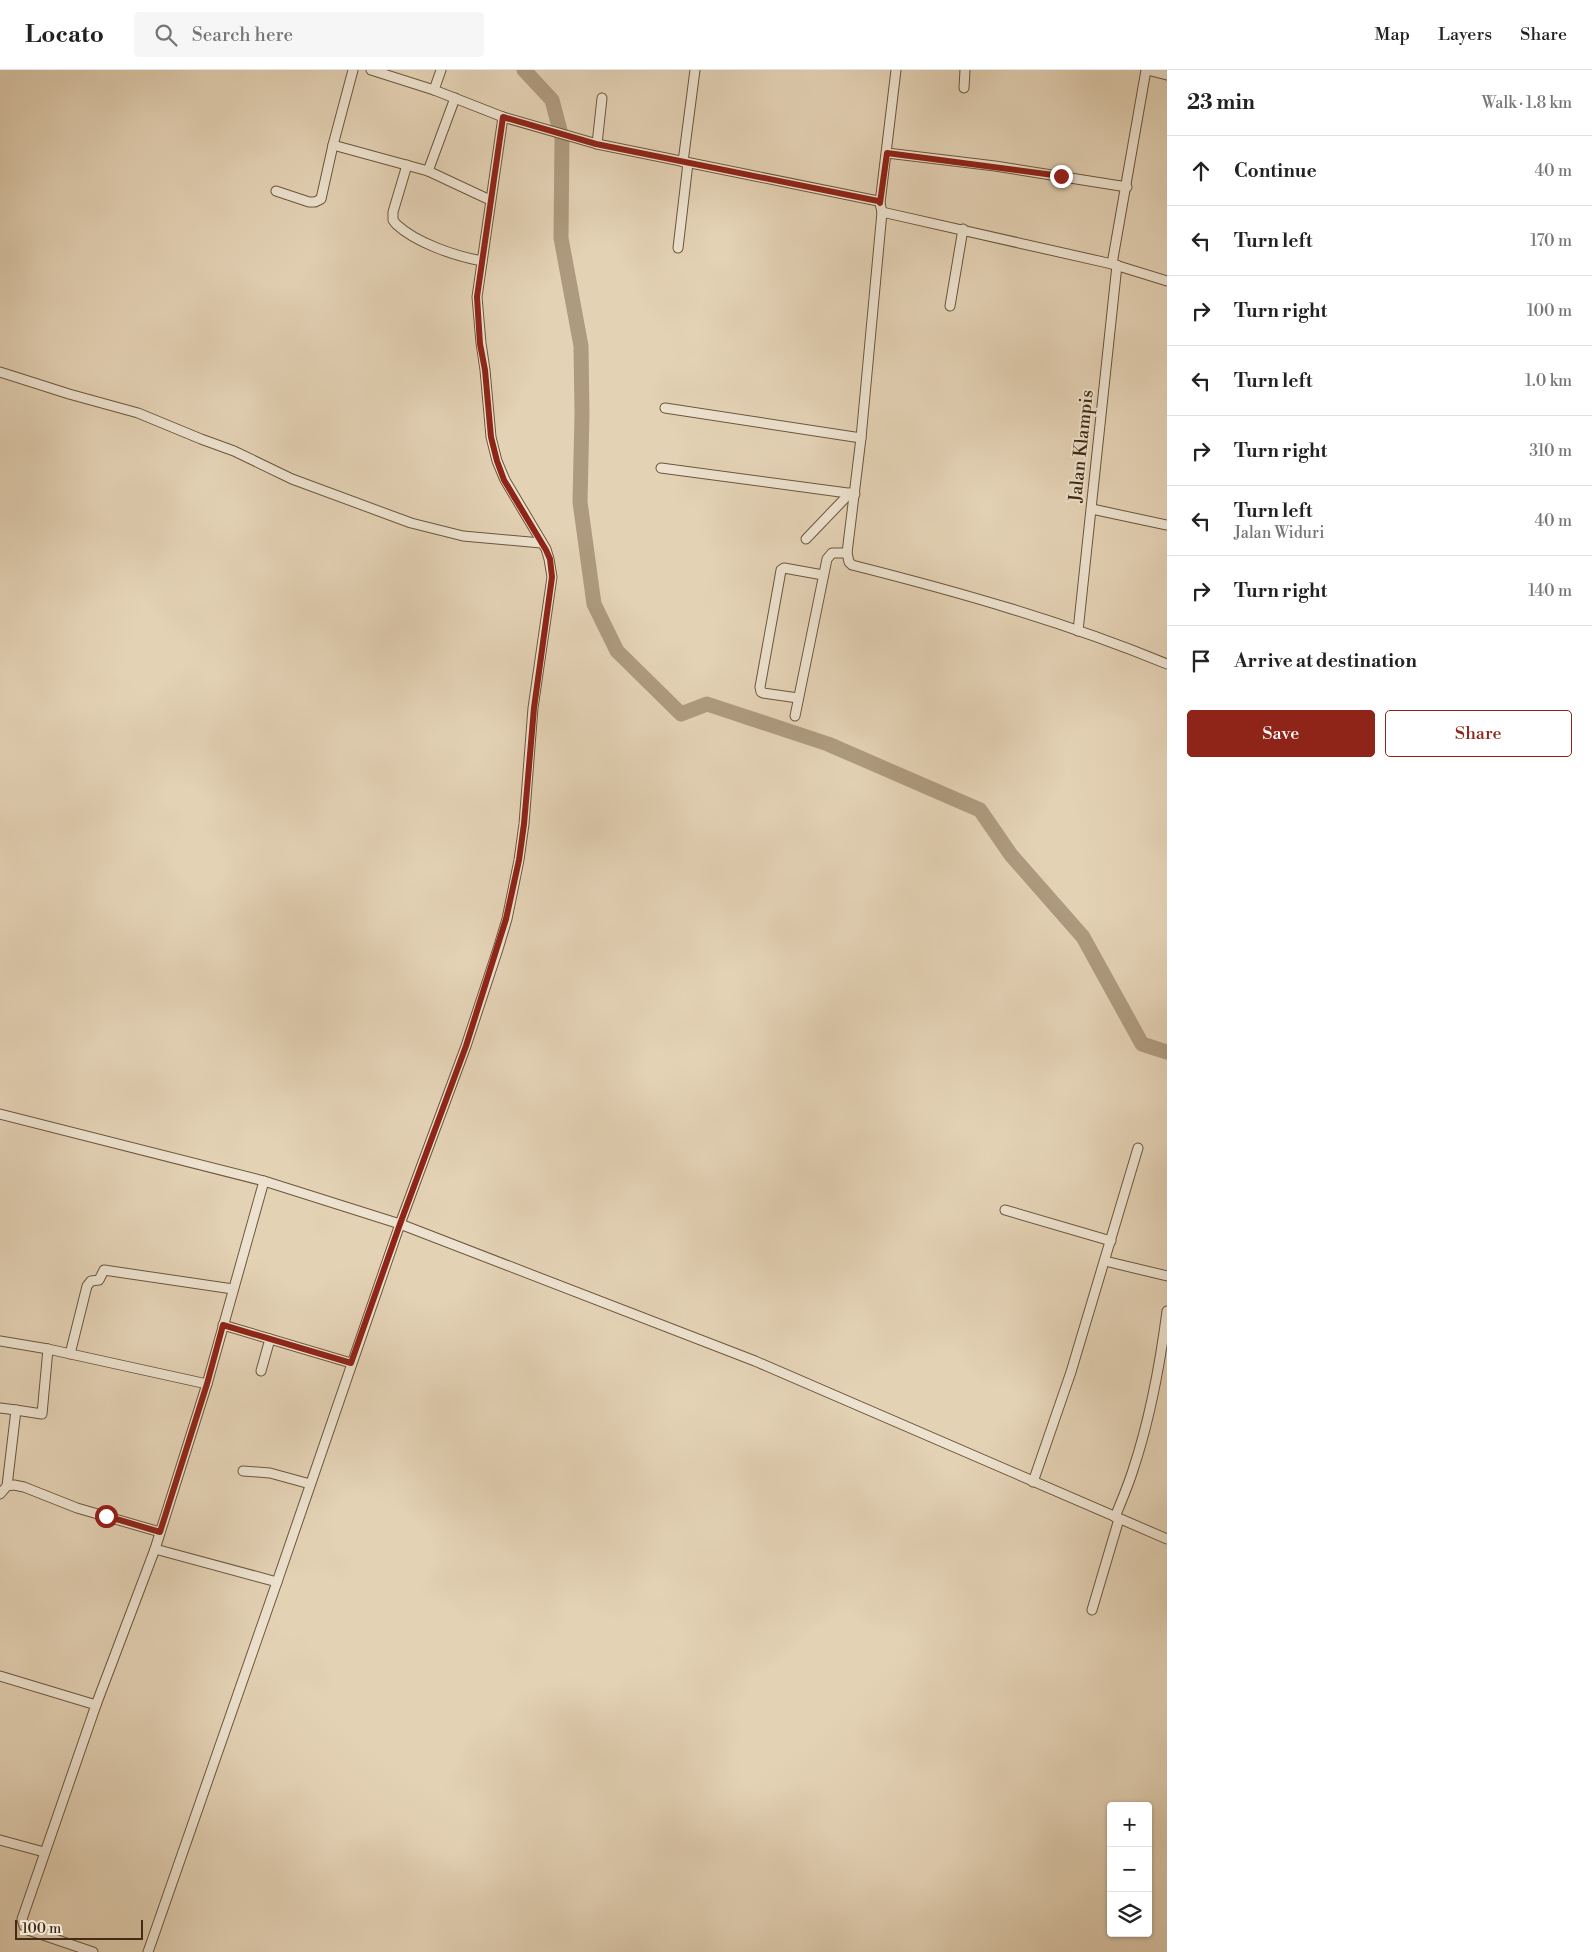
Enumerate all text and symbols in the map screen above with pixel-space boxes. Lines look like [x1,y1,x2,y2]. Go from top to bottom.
search box [134,12,484,57]
text: Locato [25,20,104,50]
icon: search [152,21,180,49]
text: Search here [192,23,293,47]
text: Map [1375,23,1410,46]
text: Layers [1438,23,1492,46]
text: Share [1520,23,1567,46]
text: 23 min [1187,90,1255,116]
text: Walk · 1.8 km [1482,93,1572,113]
icon: ahead [1187,157,1215,185]
text: Continue [1234,159,1317,183]
text: 40 m [1535,161,1572,181]
route end [1050,165,1073,188]
icon: left [1187,227,1215,255]
text: Turn left [1234,229,1313,253]
text: 170 m [1530,231,1572,251]
icon: right [1187,297,1215,325]
text: Turn right [1234,299,1327,323]
text: 100 m [1527,301,1572,321]
icon: left [1187,367,1215,395]
text: Turn left [1234,369,1313,393]
text: 1.0 km [1525,371,1572,391]
street label: Jalan Klampis [1064,388,1099,504]
icon: right [1187,437,1215,465]
text: Turn right [1234,439,1327,463]
text: 310 m [1529,441,1572,461]
text: Turn left [1234,499,1313,523]
icon: left [1187,507,1215,535]
text: 40 m [1535,511,1572,531]
text: Jalan Widuri [1234,523,1324,543]
icon: right [1187,577,1215,605]
text: Turn right [1234,579,1327,603]
text: 140 m [1528,581,1572,601]
icon: arrive [1187,647,1215,675]
text: Arrive at destination [1234,649,1417,673]
button: Save [1187,710,1375,757]
button: Share [1385,710,1572,757]
route start [95,1505,118,1528]
map controls [1107,1802,1152,1937]
button: + [1107,1802,1152,1847]
button: − [1107,1847,1152,1892]
button: layers [1107,1892,1152,1937]
scale bar [15,1917,142,1940]
text: 100 m [22,1920,61,1938]

